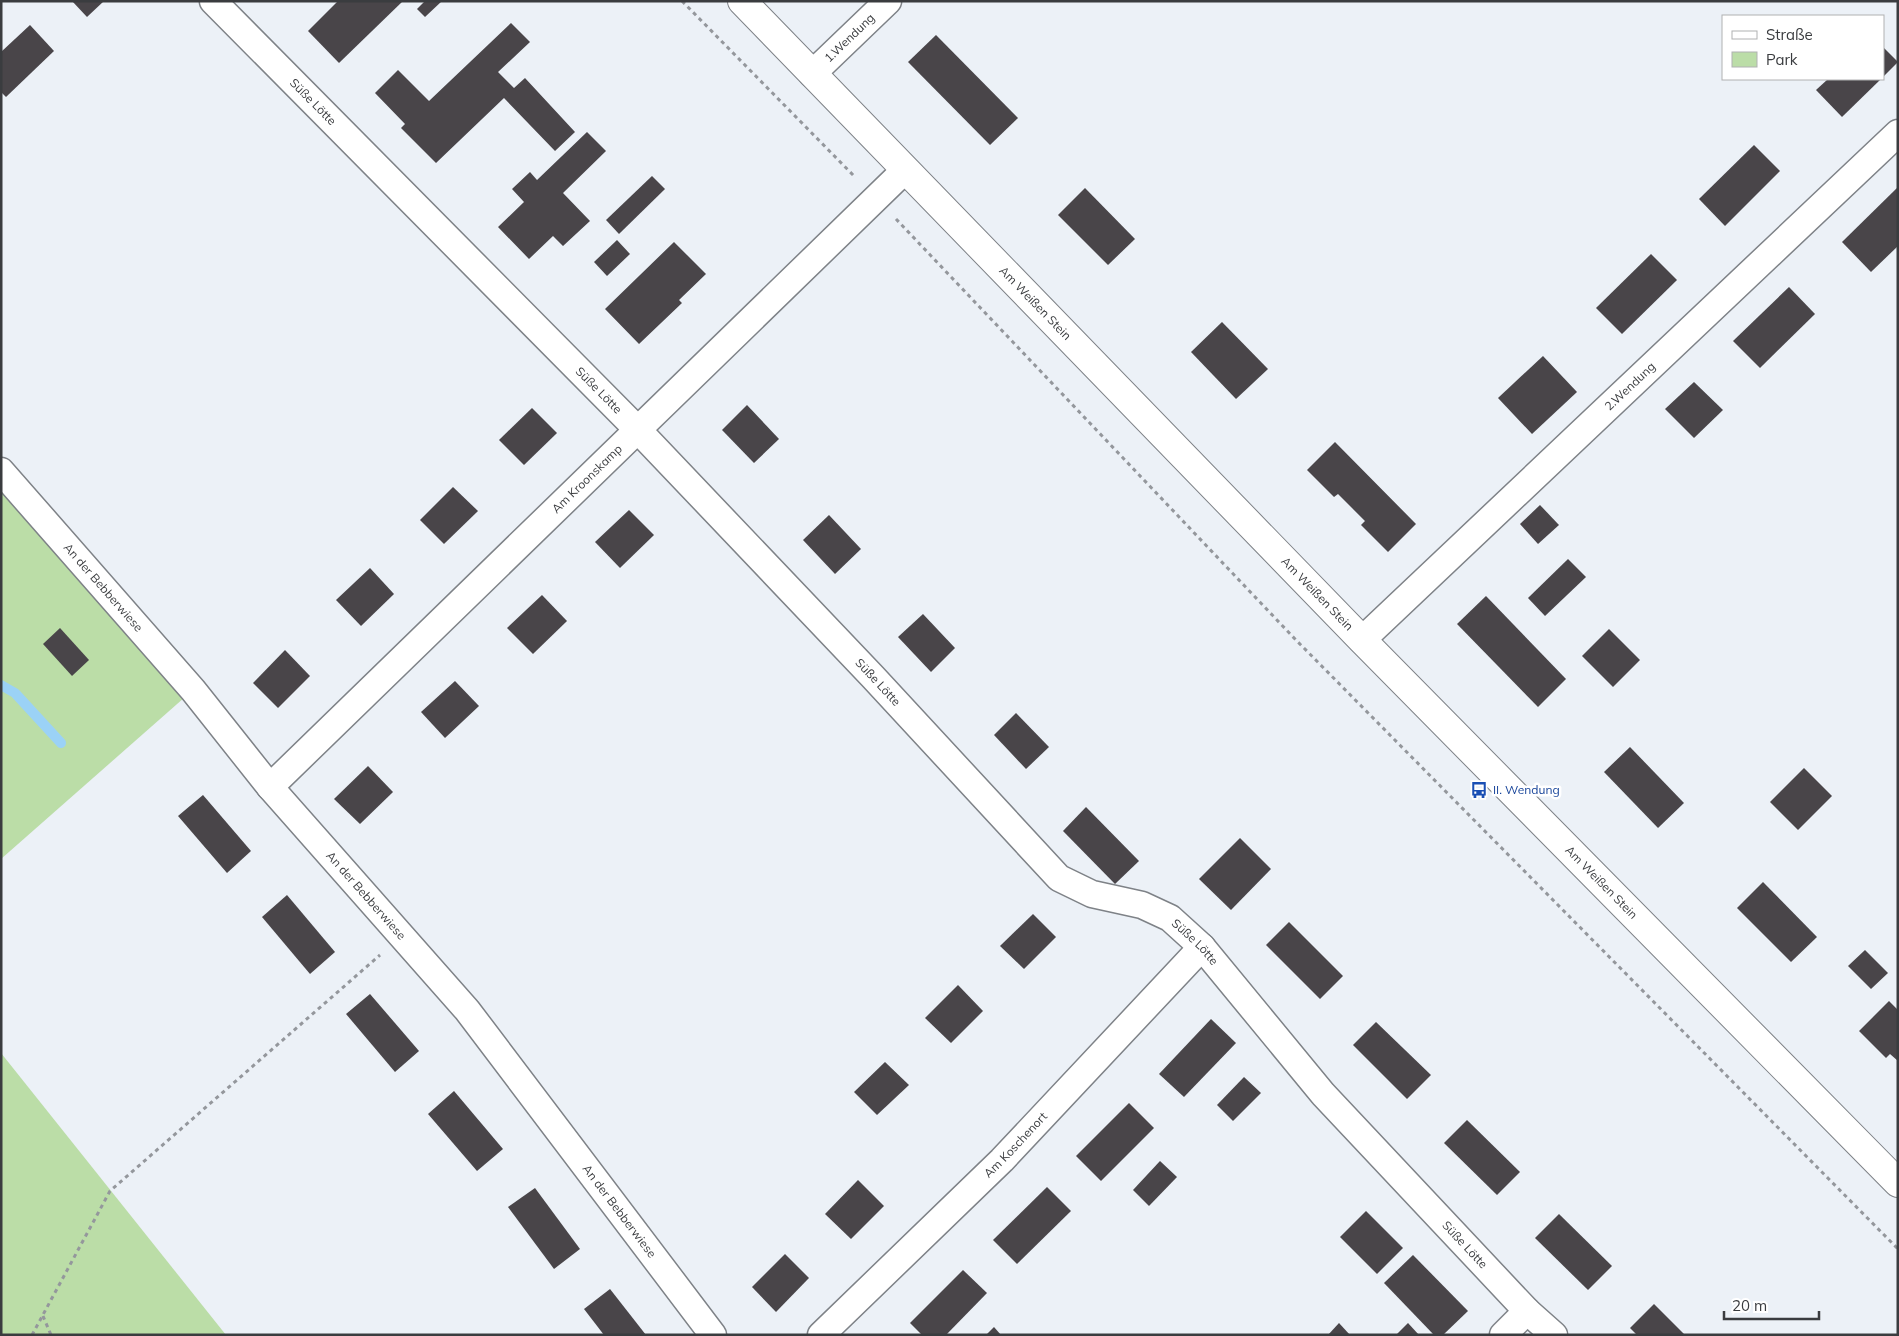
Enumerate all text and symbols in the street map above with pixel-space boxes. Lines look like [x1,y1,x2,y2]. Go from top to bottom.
street label: 1.Wendung [821,10,877,65]
legend [1722,15,1884,80]
text: Straße [1766,25,1813,44]
text: Park [1766,50,1798,69]
street label: Süße Lötte [287,75,340,128]
street label: Am Weißen Stein [996,263,1075,343]
street label: 2.Wendung [1601,359,1658,413]
street label: Süße Lötte [573,363,625,416]
street label: Am Kroonskamp [548,441,625,516]
street label: An der Bebberwiese [61,540,146,635]
street label: Am Weißen Stein [1278,553,1357,633]
street label: Süße Lötte [852,655,904,709]
bus stop icon: II. Wendung [1469,780,1489,800]
place label: II. Wendung [1493,782,1560,797]
street label: Am Weißen Stein [1562,842,1641,922]
street label: An der Bebberwiese [323,848,409,943]
street label: Süße Lötte [1169,915,1222,968]
street label: Am Koschenort [980,1109,1050,1181]
street label: An der Bebberwiese [580,1161,660,1260]
street label: Süße Lötte [1439,1218,1491,1271]
scale bar [1724,1288,1819,1320]
text: 20 m [1732,1296,1767,1315]

